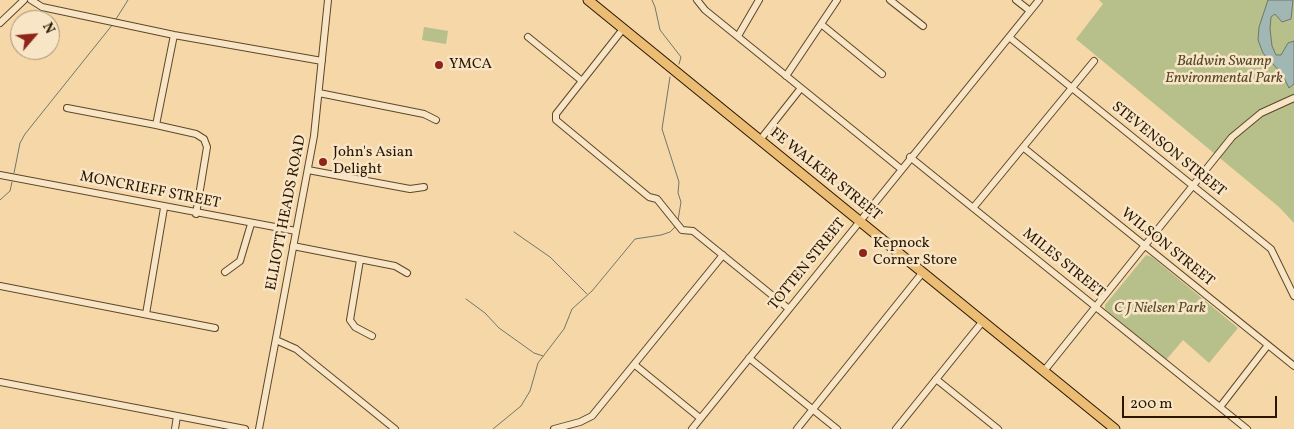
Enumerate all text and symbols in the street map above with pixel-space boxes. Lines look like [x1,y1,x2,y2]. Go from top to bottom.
north arrow [10,10,60,60]
text: N [37,20,59,37]
park label: Baldwin Swamp Environmental Park [1165,53,1283,88]
place label: YMCA [449,56,492,74]
marker: YMCA [433,59,445,71]
street label: STEVENSON STREET [1107,99,1229,201]
street label: FE WALKER STREET [766,125,884,225]
street label: ELLIOTT HEADS ROAD [263,134,311,292]
place label: John's Asian Delight [333,144,413,179]
marker: John's Asian Delight [317,156,329,168]
street label: MONCRIEFF STREET [78,169,222,213]
street label: WILSON STREET [1117,205,1217,291]
street label: TOTTEN STREET [766,216,850,314]
street label: MILES STREET [1018,225,1108,303]
place label: Kepnock Corner Store [873,235,957,270]
marker: Kepnock Corner Store [857,247,869,259]
park label: C J Nielsen Park [1114,300,1206,318]
scale bar [1124,386,1279,418]
text: 200 m [1130,394,1173,415]

